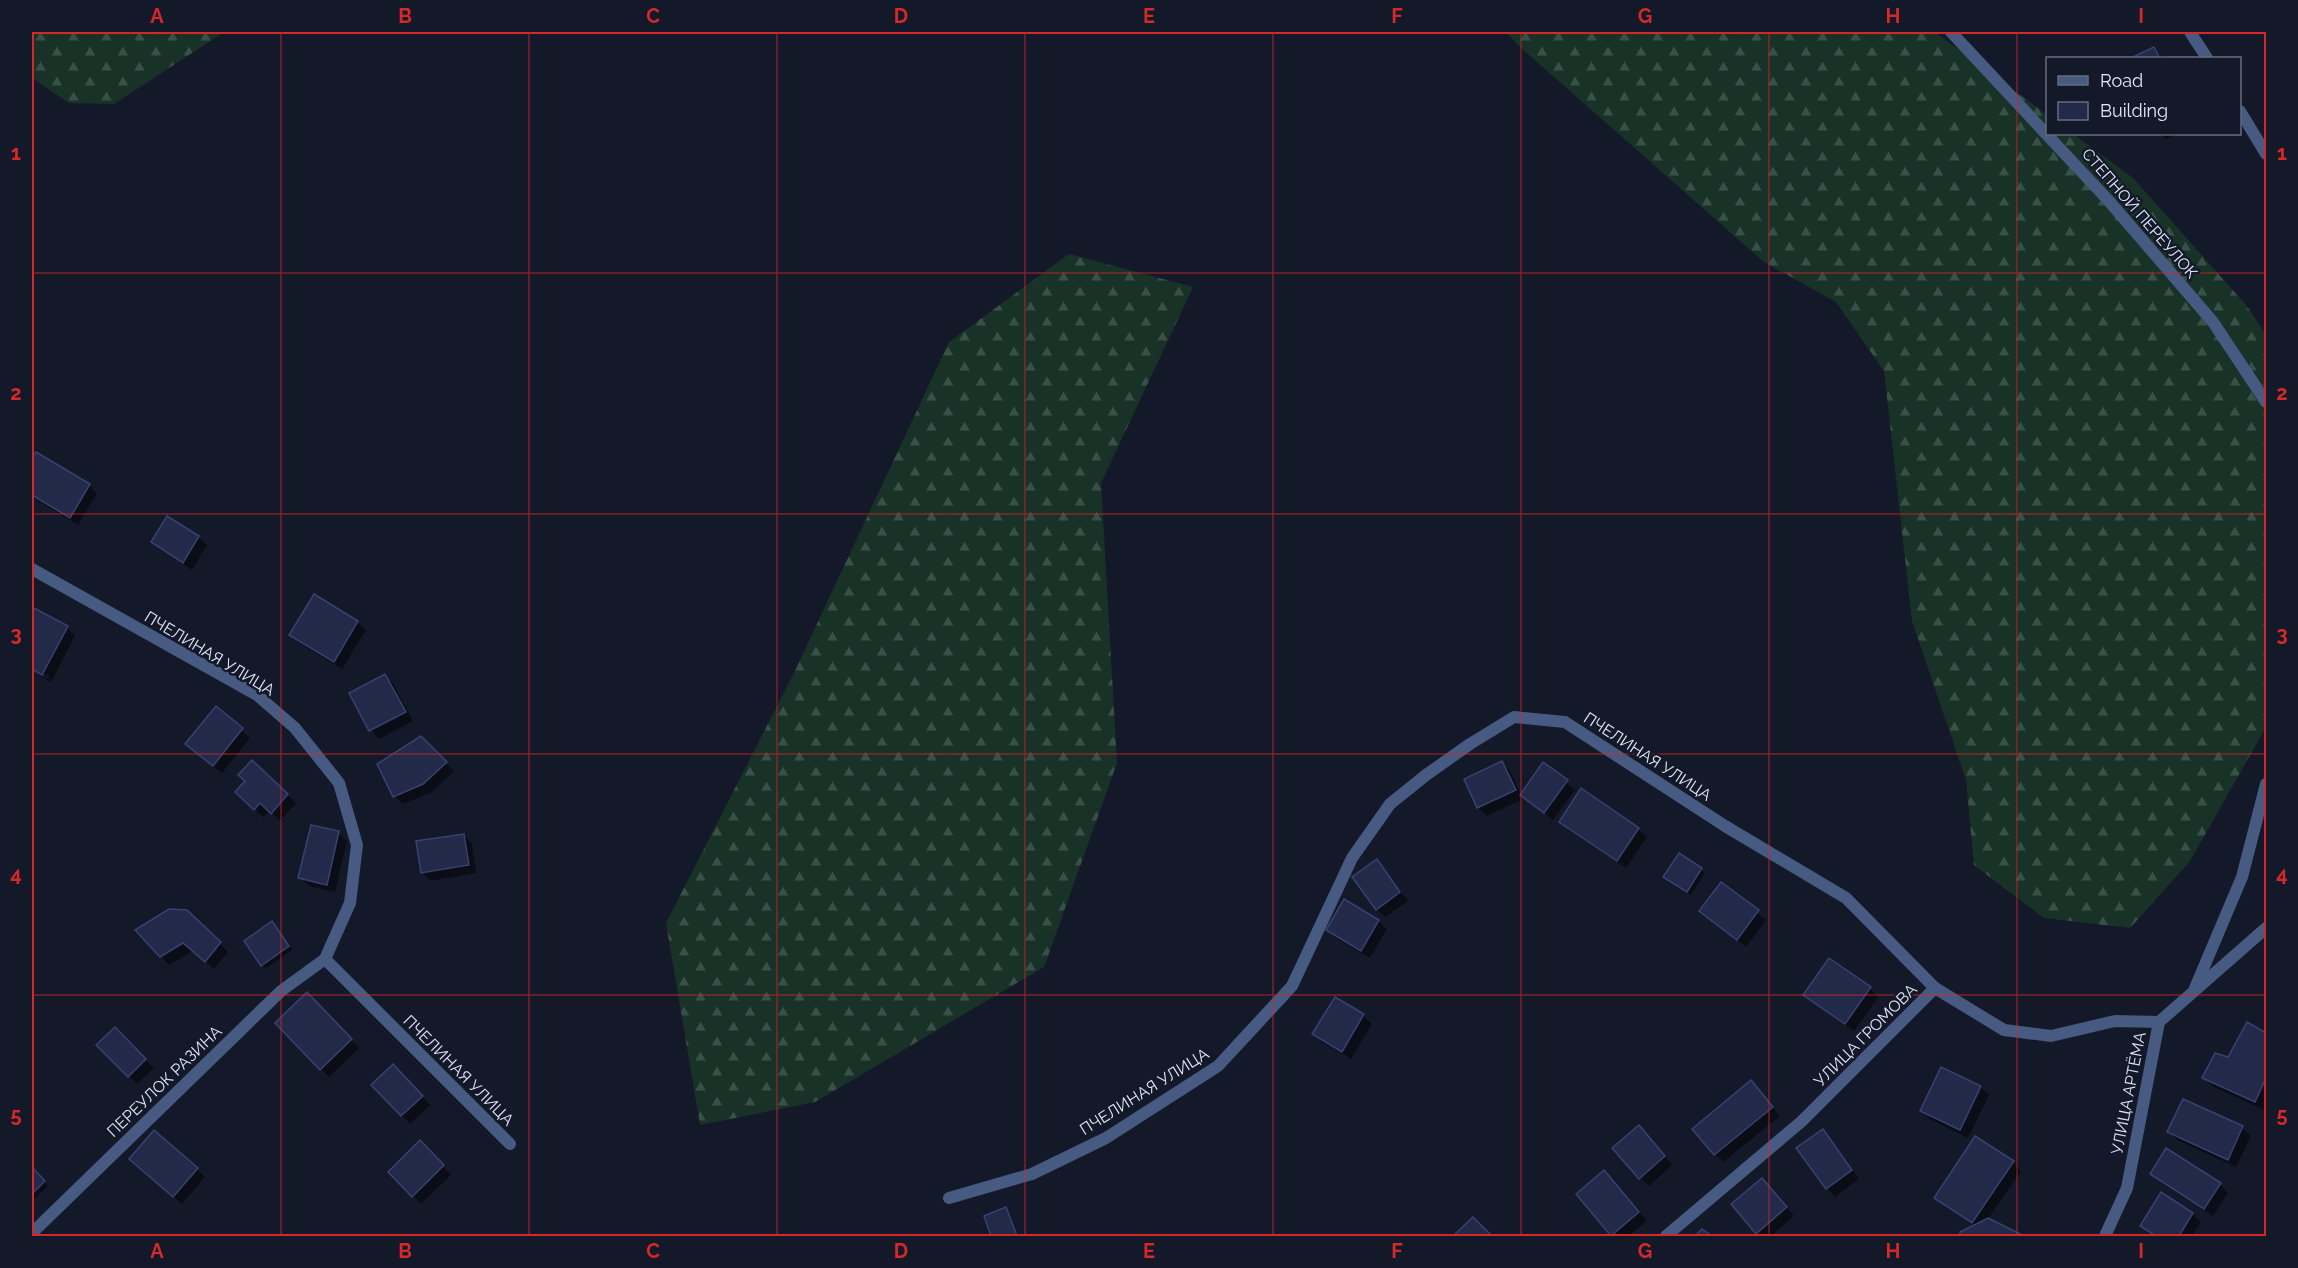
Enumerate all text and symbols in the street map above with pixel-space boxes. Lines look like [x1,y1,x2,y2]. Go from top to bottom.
text: A [150,4,164,28]
text: B [398,4,412,28]
text: C [646,4,660,28]
text: D [894,4,908,28]
text: E [1143,4,1155,28]
text: F [1391,4,1403,28]
text: G [1638,4,1652,28]
text: H [1886,4,1900,28]
text: I [2138,4,2144,28]
legend [2046,57,2241,135]
text: Road [2100,70,2143,91]
text: Building [2100,100,2168,121]
text: 1 [11,141,21,165]
text: 1 [2277,141,2287,165]
street label: СТЕПНОЙ ПЕРЕУЛОК [2078,144,2201,282]
text: 2 [10,381,22,405]
text: 2 [2276,381,2288,405]
street label: ПЧЕЛИНАЯ УЛИЦА [141,607,278,700]
text: 3 [10,622,22,646]
text: 3 [2276,622,2288,646]
street label: ПЧЕЛИНАЯ УЛИЦА [1580,708,1715,805]
text: 4 [10,862,22,886]
text: 4 [2276,862,2288,886]
street label: УЛИЦА ГРОМОВА [1810,980,1921,1091]
street label: ПЧЕЛИНАЯ УЛИЦА [399,1011,518,1130]
street label: ПЕРЕУЛОК РАЗИНА [103,1022,226,1141]
street label: УЛИЦА АРТЁМА [2106,1030,2150,1156]
street label: ПЧЕЛИНАЯ УЛИЦА [1076,1044,1212,1139]
text: 5 [10,1103,22,1127]
text: 5 [2276,1103,2288,1127]
text: A [150,1239,164,1263]
text: B [398,1239,412,1263]
text: C [646,1239,660,1263]
text: D [894,1239,908,1263]
text: E [1143,1239,1155,1263]
text: F [1391,1239,1403,1263]
text: G [1638,1239,1652,1263]
text: H [1886,1239,1900,1263]
text: I [2138,1239,2144,1263]

